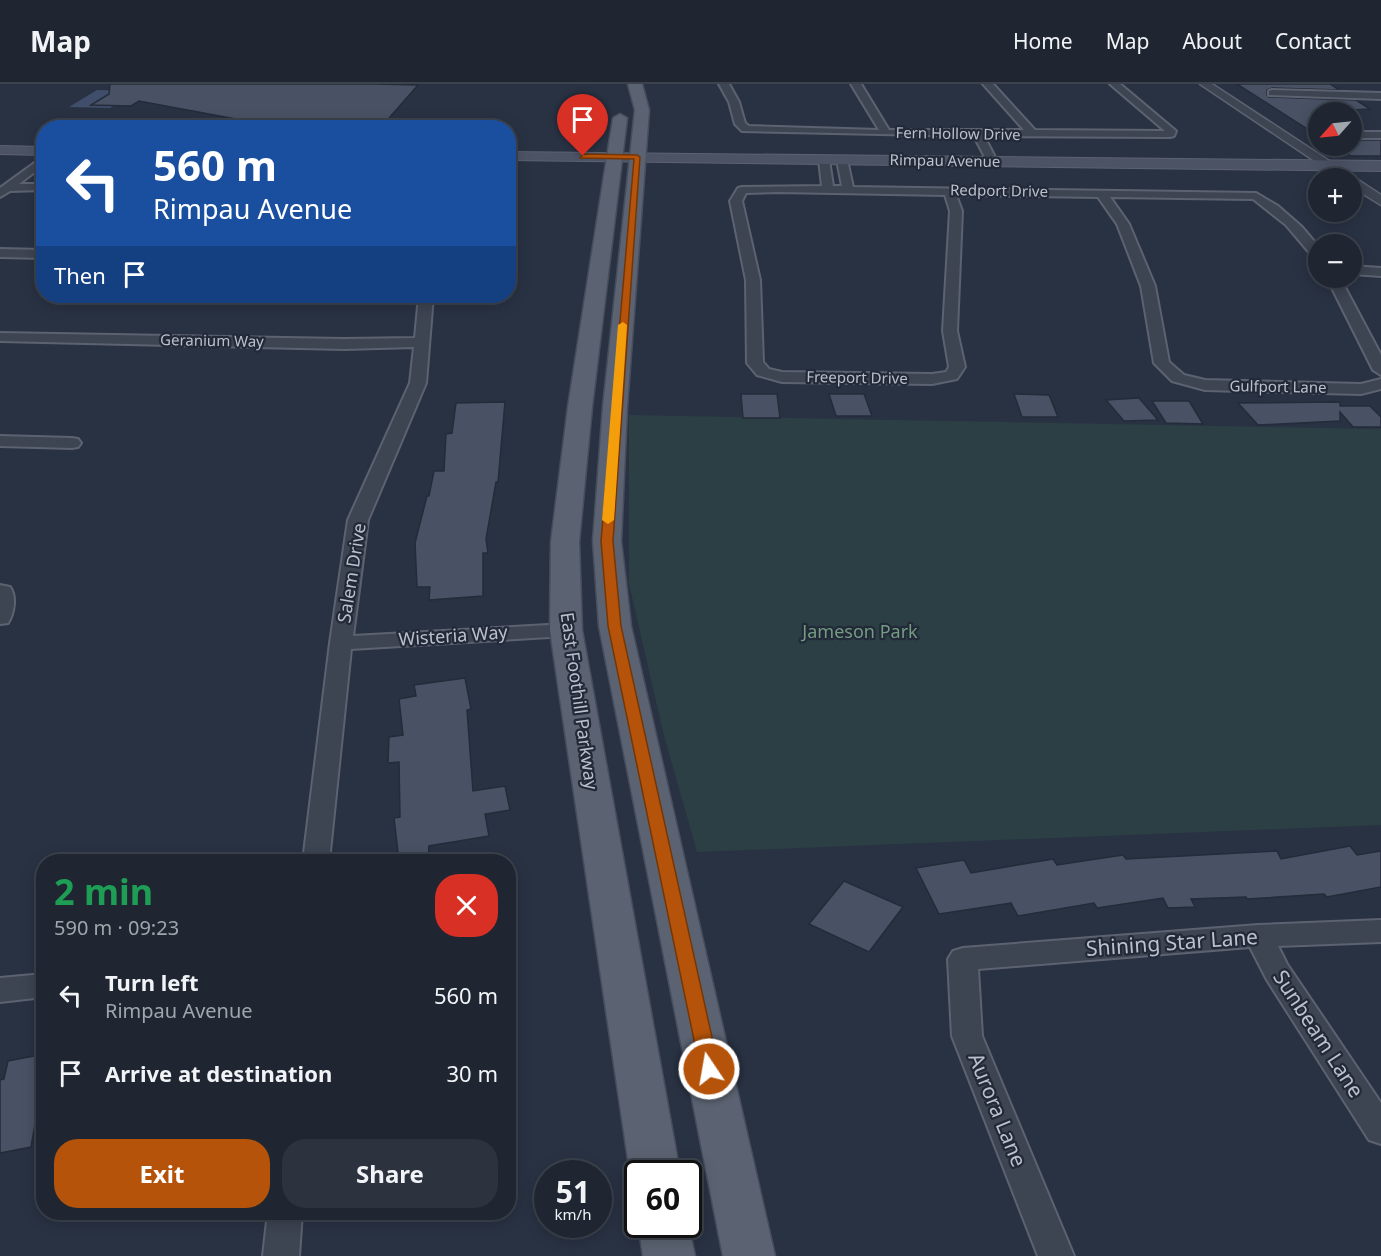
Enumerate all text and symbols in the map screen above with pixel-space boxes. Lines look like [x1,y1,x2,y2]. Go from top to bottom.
text: Map [30,22,91,60]
text: Home [1013,27,1073,55]
text: Map [1106,27,1149,55]
text: About [1182,27,1242,55]
text: Contact [1275,27,1351,55]
pin [557,94,608,156]
north arrow [1308,102,1362,156]
map controls [1308,102,1362,288]
icon: arrive [566,103,599,136]
street label: Fern Hollow Drive [895,122,1021,144]
text: 560 m [153,136,277,193]
icon: left [54,144,132,222]
street label: Rimpau Avenue [889,149,1001,171]
button: + [1308,168,1362,222]
street label: Redport Drive [950,179,1048,201]
text: Rimpau Avenue [153,190,352,227]
button: − [1308,234,1362,288]
icon: arrive [118,258,151,291]
text: Then [54,260,106,290]
street label: Geranium Way [160,329,264,351]
street label: Freeport Drive [806,366,908,388]
street label: Gulfport Lane [1229,375,1327,397]
street label: Salem Drive [331,521,371,625]
street label: East Foothill Parkway [556,611,604,792]
street label: Wisteria Way [398,619,509,651]
park label: Jameson Park [800,619,918,643]
text: 2 min [54,867,153,916]
button: close [435,874,498,937]
text: 590 m · 09:23 [54,914,179,941]
street label: Shining Star Lane [1085,922,1259,962]
street label: Sunbeam Lane [1267,964,1371,1103]
text: Turn left [105,967,199,997]
icon: left [54,979,87,1012]
text: 560 m [434,980,498,1010]
text: Rimpau Avenue [105,997,253,1024]
position arrow [677,1037,741,1101]
street label: Aurora Lane [962,1049,1033,1171]
icon: arrive [54,1057,87,1090]
text: Arrive at destination [105,1058,332,1088]
text: 30 m [447,1058,498,1088]
button: Exit [54,1139,270,1208]
button: Share [282,1139,498,1208]
speed limit sign: 60 [624,1160,702,1238]
text: 51 [556,1171,590,1212]
text: km/h [555,1204,591,1224]

